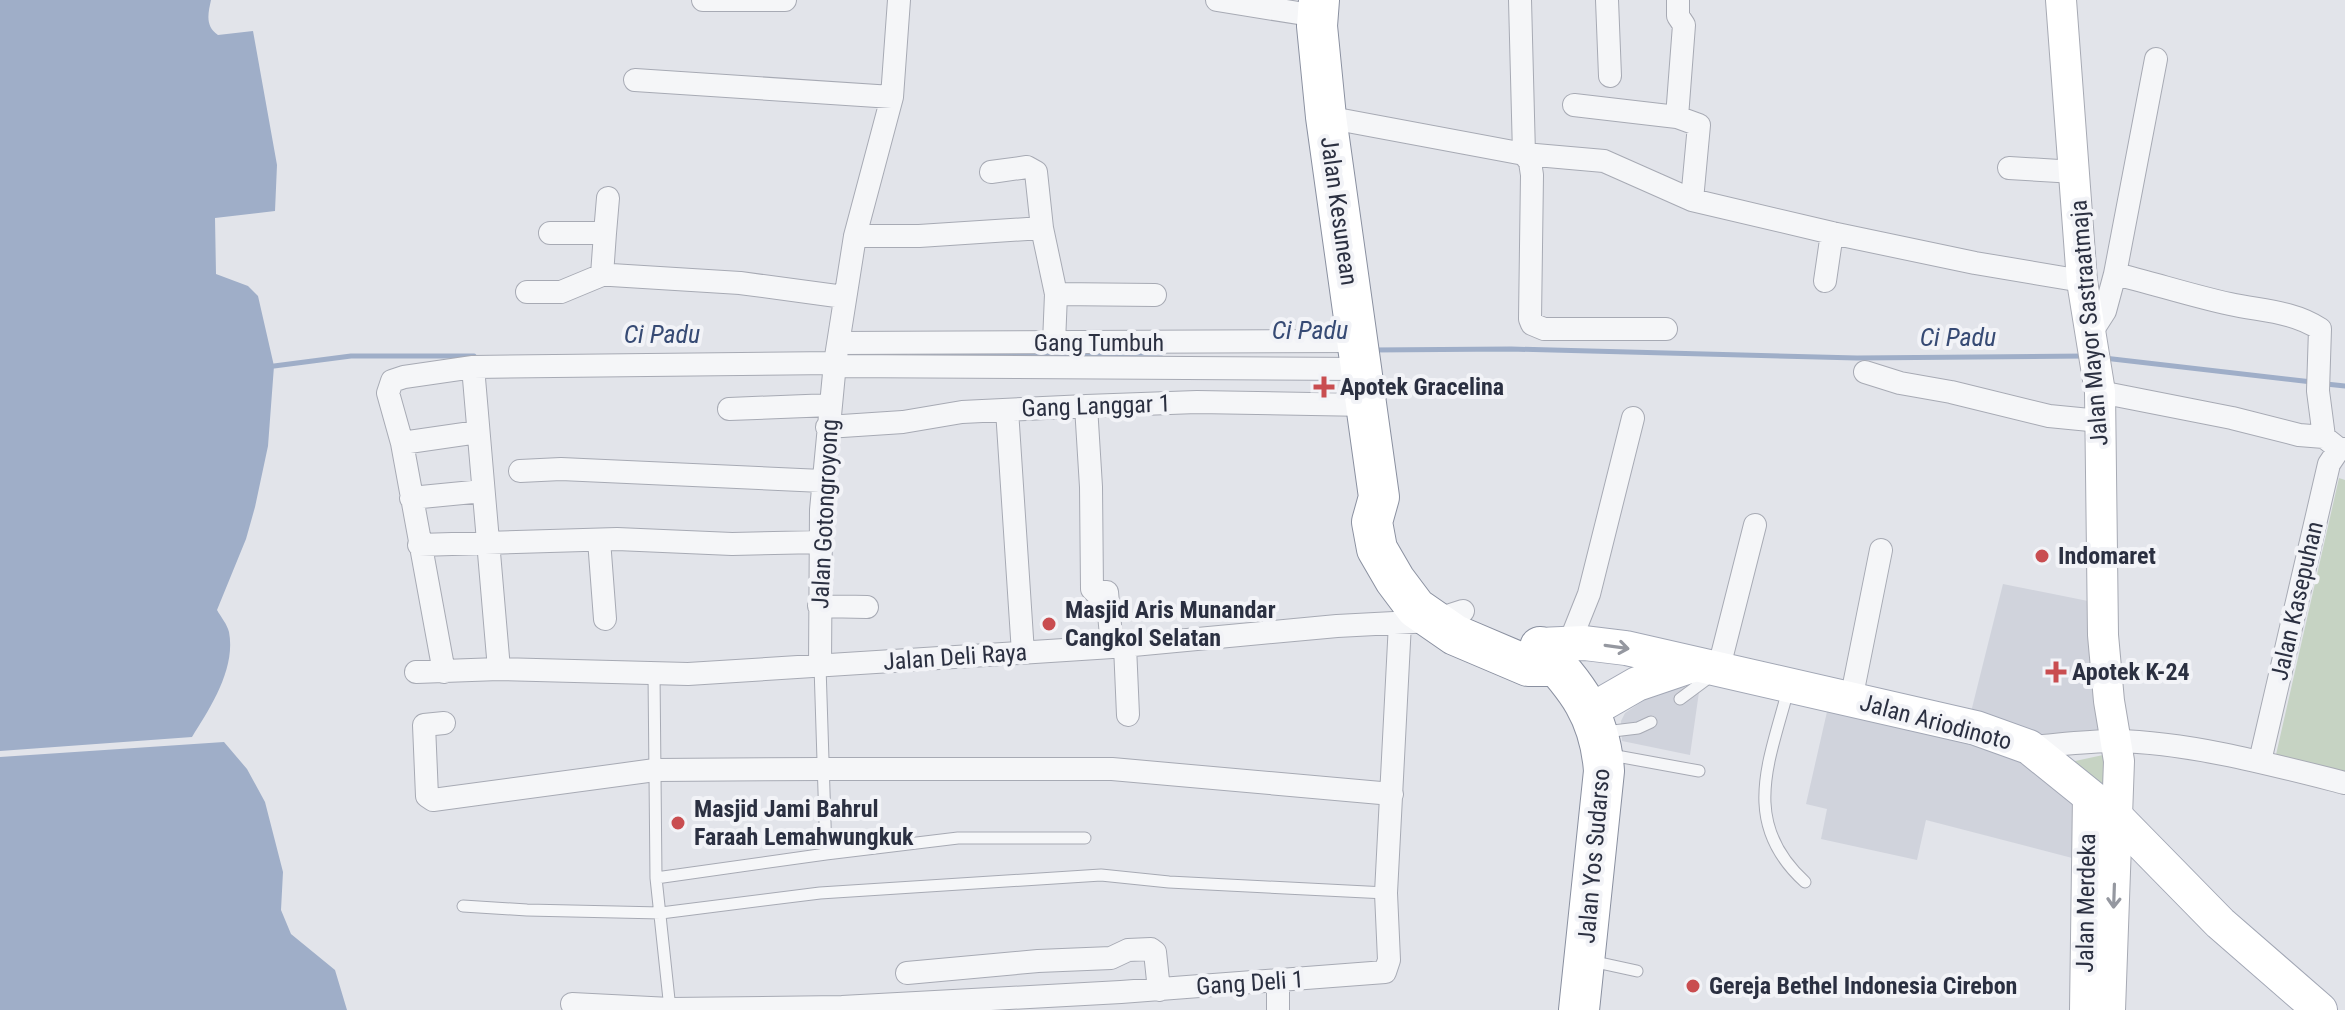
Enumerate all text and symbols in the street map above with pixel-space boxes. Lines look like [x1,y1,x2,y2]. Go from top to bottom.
street label: Jalan Kesunean [1315,135,1363,287]
street label: Jalan Mayor Sastraatmaja [2064,199,2114,447]
water label: Ci Padu [1272,315,1348,345]
water label: Ci Padu [624,319,700,349]
water label: Ci Padu [1920,322,1996,352]
street label: Gang Tumbuh [1034,329,1164,357]
place label: Apotek Gracelina [1340,373,1504,401]
marker: Apotek Gracelina [1315,378,1333,396]
street label: Gang Langgar 1 [1021,389,1171,423]
street label: Jalan Gotongroyong [806,418,844,610]
street label: Jalan Kasepuhan [2265,519,2329,683]
place label: Indomaret [2058,542,2156,570]
marker: Indomaret [2033,547,2051,565]
place label: Masjid Aris Munandar Cangkol Selatan [1065,596,1276,652]
marker: Masjid Aris Munandar Cangkol Selatan [1040,615,1058,633]
street label: Jalan Deli Raya [882,638,1028,676]
one-way arrow [1603,640,1629,655]
place label: Apotek K-24 [2072,658,2190,686]
marker: Apotek K-24 [2047,663,2065,681]
street label: Jalan Ariodinoto [1857,688,2015,756]
street label: Jalan Yos Sudarso [1572,767,1616,945]
place label: Masjid Jami Bahrul Faraah Lemahwungkuk [694,795,914,851]
marker: Masjid Jami Bahrul Faraah Lemahwungkuk [669,814,687,832]
street label: Jalan Merdeka [2071,833,2101,973]
one-way arrow [2107,882,2122,909]
street label: Gang Deli 1 [1195,965,1305,1001]
place label: Gereja Bethel Indonesia Cirebon [1709,972,2017,1000]
marker: Gereja Bethel Indonesia Cirebon [1684,977,1702,995]

